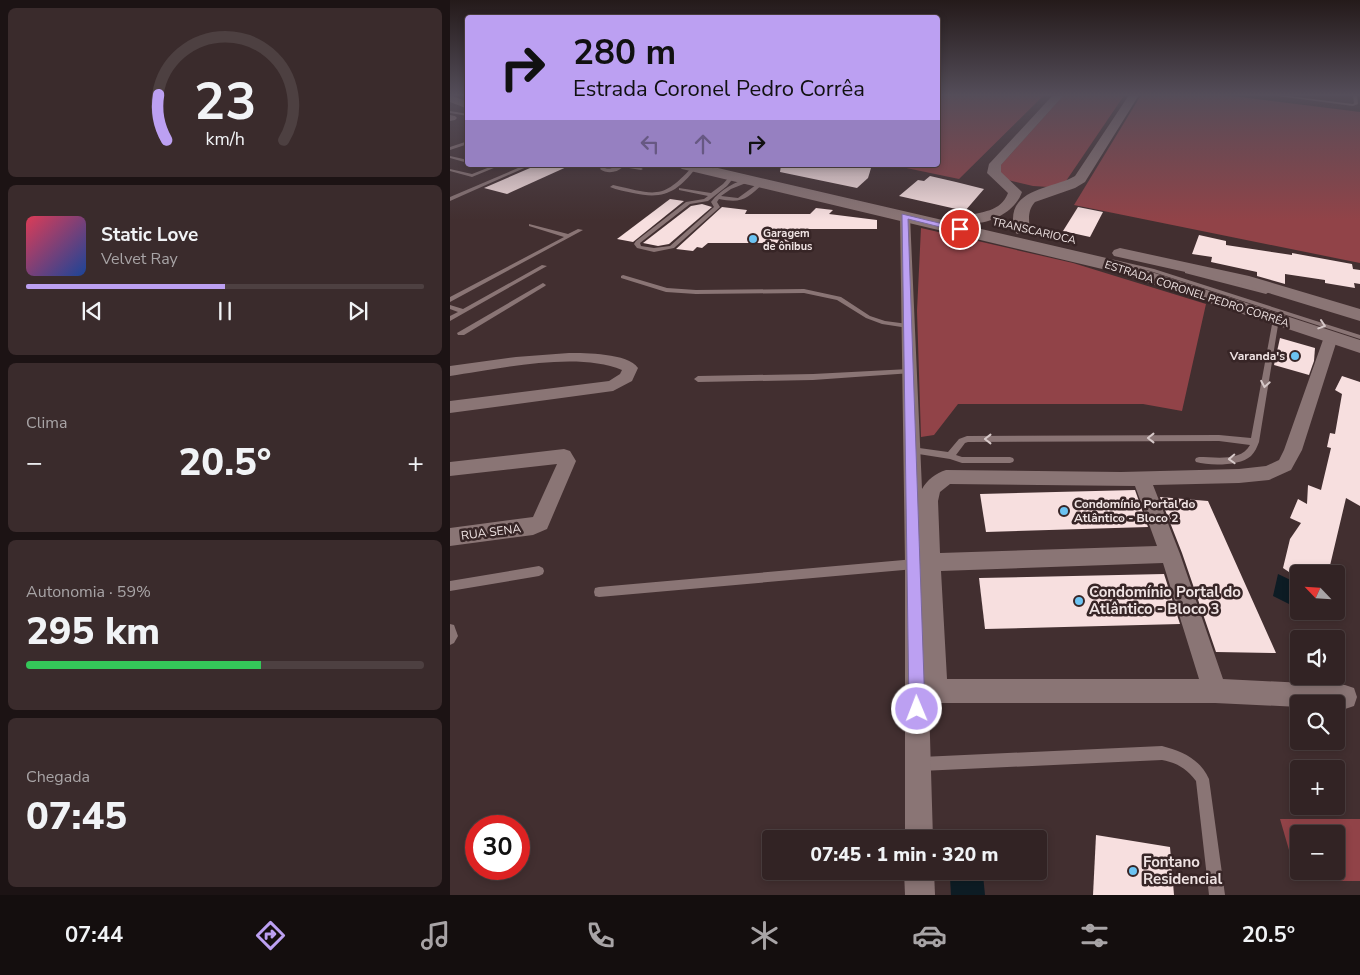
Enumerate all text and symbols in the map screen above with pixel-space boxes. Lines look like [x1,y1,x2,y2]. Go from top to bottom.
text: 280 m [573,29,676,76]
icon: right [490,35,555,100]
text: 23 [194,66,256,137]
text: Estrada Coronel Pedro Corrêa [573,74,865,104]
text: km/h [205,127,245,151]
icon: left [636,130,664,158]
icon: ahead [689,130,717,158]
icon: right [742,130,770,158]
pin [939,208,981,250]
street label: TRANSCARIOCA [990,214,1078,248]
icon: arrive [946,215,974,243]
text: Static Love [101,222,198,248]
place label: Garagem de ônibus [763,226,812,254]
marker: Garagem de ônibus [747,233,759,245]
text: Velvet Ray [101,248,178,270]
street label: ESTRADA CORONEL PEDRO CORRÊA [1103,256,1291,331]
icon: previous [78,297,106,325]
icon: pause [211,297,239,325]
icon: next [344,297,372,325]
one-way arrow [1317,319,1326,329]
place label: Varanda's [1229,348,1285,364]
marker: Varanda's [1289,350,1301,362]
one-way arrow [1261,380,1271,389]
text: Clima [26,412,67,434]
one-way arrow [984,433,992,444]
one-way arrow [1147,433,1154,443]
text: 20.5° [179,437,271,488]
text: − [26,444,43,482]
text: + [407,444,424,482]
one-way arrow [1228,454,1236,465]
place label: Condomínio Portal do Atlântico - Bloco 2 [1074,496,1196,526]
marker: Condomínio Portal do Atlântico - Bloco 2 [1058,505,1070,517]
street label: RUA SENA [460,520,522,544]
north arrow [1290,565,1345,620]
map controls [1290,565,1345,880]
text: Autonomia · 59% [26,581,151,603]
place label: Condomínio Portal do Atlântico - Bloco 3 [1089,582,1241,619]
marker: Condomínio Portal do Atlântico - Bloco 3 [1073,595,1085,607]
text: 295 km [26,606,160,657]
button: sound [1290,630,1345,685]
position arrow [890,682,942,734]
button: search [1290,695,1345,750]
button: + [1290,760,1345,815]
text: Chegada [26,766,90,788]
text: 07:45 [26,791,127,842]
speed limit sign: 30 [465,815,530,880]
button: − [1290,825,1345,880]
text: 07:45 · 1 min · 320 m [811,842,998,868]
place label: Fontano Residencial [1143,852,1222,889]
marker: Fontano Residencial [1127,865,1139,877]
icon: directions [253,918,288,953]
icon: music [418,918,453,953]
icon: phone [583,918,618,953]
icon: climate [747,918,782,953]
icon: car [912,918,947,953]
icon: filters [1077,918,1112,953]
text: 07:44 [65,920,123,950]
text: 20.5° [1242,920,1295,950]

